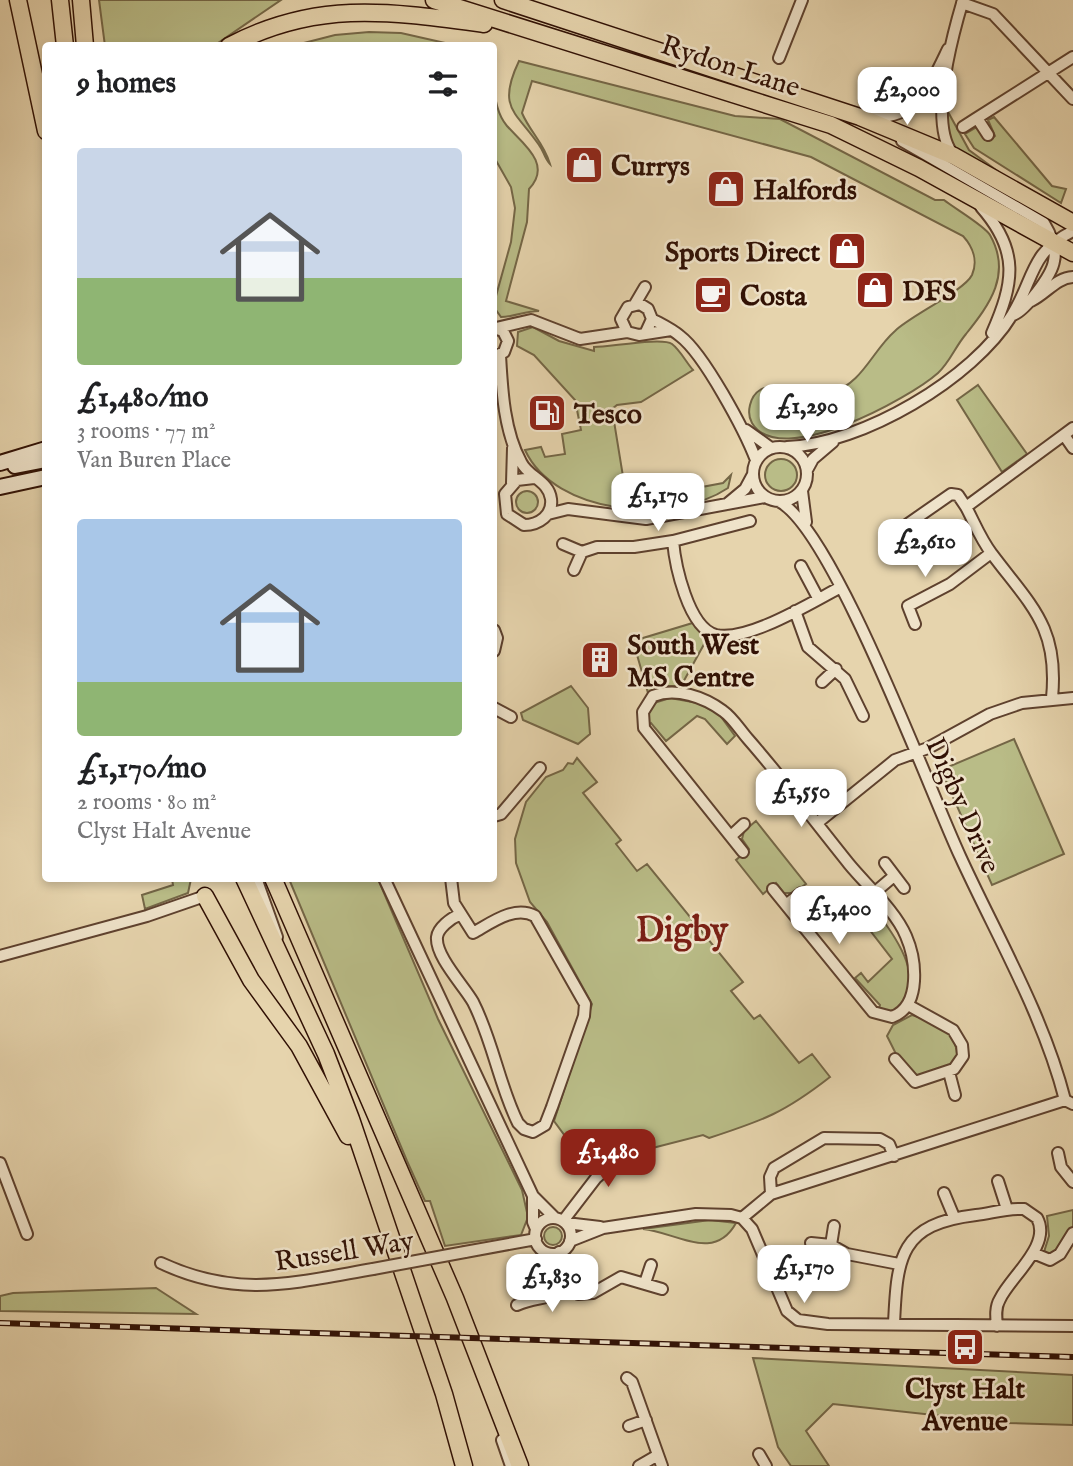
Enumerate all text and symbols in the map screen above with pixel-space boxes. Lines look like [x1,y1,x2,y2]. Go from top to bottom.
street label: Rydon Lane [656,28,804,106]
text: 9 homes [77,65,176,103]
icon: filters [424,65,462,103]
pin: £2,000 [850,68,964,127]
text: £2,000 [874,75,940,104]
shop icon: Currys [563,144,605,186]
place label: Currys [611,150,690,185]
shop icon: Halfords [705,168,747,210]
place label: Halfords [753,174,857,209]
icon: home [207,194,333,320]
shop icon: Sports Direct [826,230,868,272]
place label: Sports Direct [665,236,820,271]
shop icon: DFS [854,269,896,311]
cafe icon: Costa [692,274,734,316]
place label: DFS [902,275,956,310]
place label: Costa [740,280,808,315]
text: £1,480/mo [77,379,208,417]
pin: £1,290 [750,384,864,444]
fuel station icon: Tesco [526,392,568,434]
text: £1,290 [776,392,838,421]
place label: Tesco [573,398,642,433]
text: 3 rooms · 77 m² [77,417,216,446]
text: Van Buren Place [77,446,231,475]
pin: £1,170 [601,474,715,533]
text: £1,170 [627,481,689,510]
pin: £2,610 [868,520,982,579]
text: £2,610 [894,527,956,556]
icon: home [207,565,333,691]
place label: South West MS Centre [627,629,759,696]
building icon: South West MS Centre [579,639,621,681]
street label: Digby Drive [916,733,1007,879]
text: £1,170/mo [77,750,206,788]
pin: £1,550 [744,770,858,829]
text: £1,550 [772,777,830,806]
text: 2 rooms · 80 m² [77,788,217,817]
text: Clyst Halt Avenue [77,817,251,846]
pin: £1,400 [782,886,896,946]
text: £1,400 [806,894,872,923]
district label: Digby [636,909,729,954]
pin: £1,480 [551,1130,665,1189]
text: £1,480 [577,1137,639,1166]
street label: Russell Way [272,1224,417,1281]
pin: £1,170 [747,1246,861,1305]
text: £1,170 [773,1253,835,1282]
pin: £1,830 [495,1254,609,1314]
text: £1,830 [522,1262,582,1291]
bus stop icon: Clyst Halt Avenue [944,1326,986,1368]
place label: Clyst Halt Avenue [905,1373,1025,1440]

